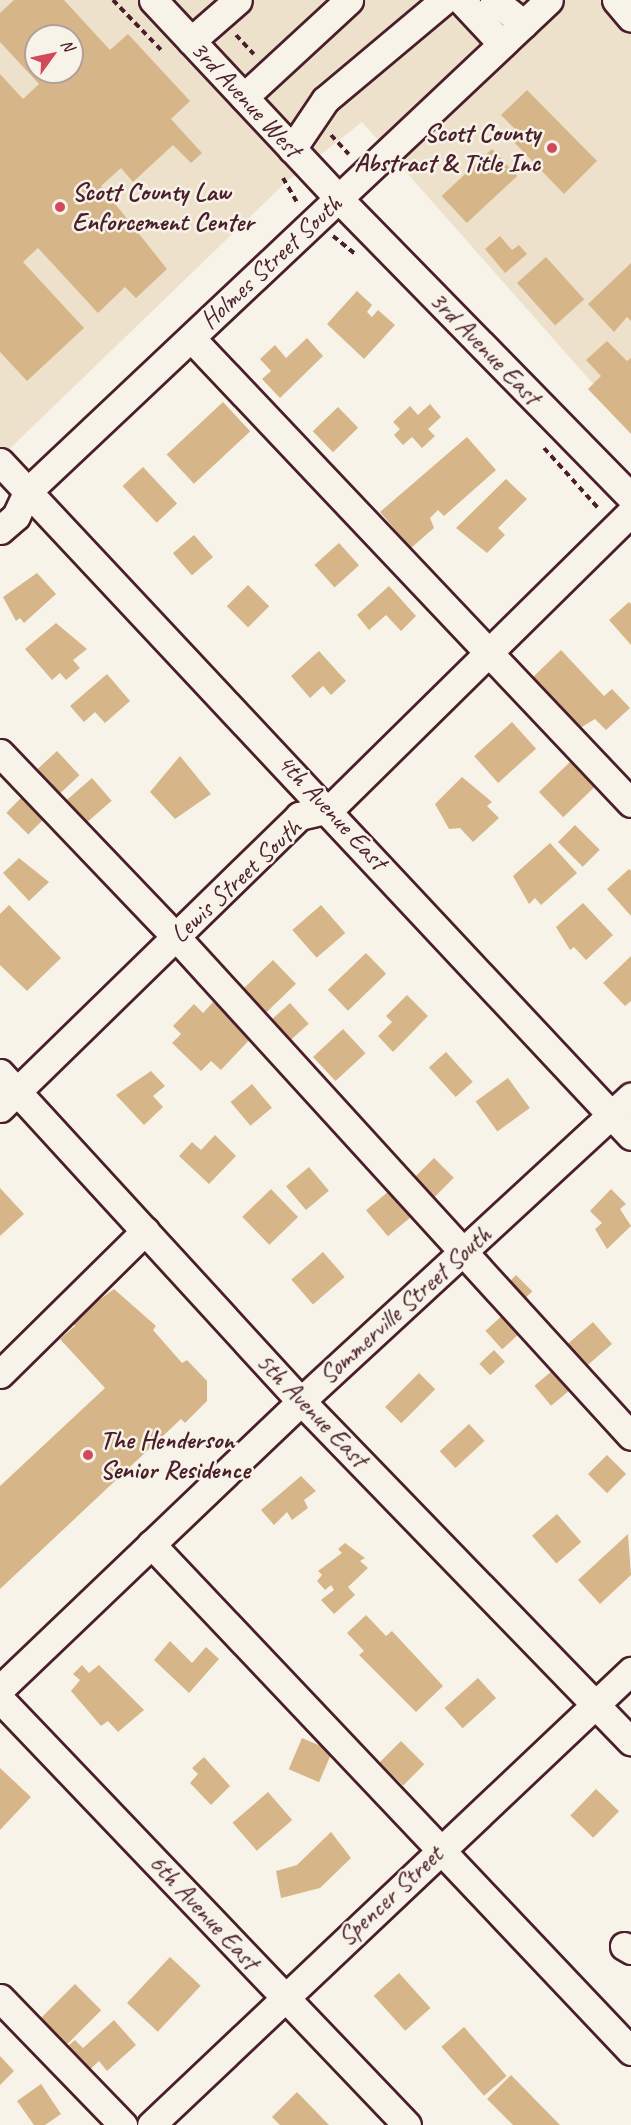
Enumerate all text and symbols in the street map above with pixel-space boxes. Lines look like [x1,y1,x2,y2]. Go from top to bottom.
north arrow [24,24,84,84]
street label: 3rd Avenue West [184,34,308,164]
text: N [56,36,79,55]
place label: Scott County Abstract & Title Inc [355,117,540,178]
marker: Scott County Abstract & Title Inc [545,141,559,155]
place label: Scott County Law Enforcement Center [72,176,254,237]
street label: Holmes Street South [194,188,348,336]
marker: Scott County Law Enforcement Center [53,200,67,214]
street label: 3rd Avenue East [423,285,547,411]
street label: 4th Avenue East [270,748,394,876]
street label: Lewis Street South [164,812,308,950]
street label: Sommerville Street South [312,1219,498,1391]
street label: 5th Avenue East [250,1346,374,1474]
place label: The Henderson Senior Residence [100,1424,249,1486]
marker: The Henderson Senior Residence [81,1448,95,1462]
street label: Spencer Street [331,1839,449,1953]
street label: 6th Avenue East [142,1848,266,1976]

